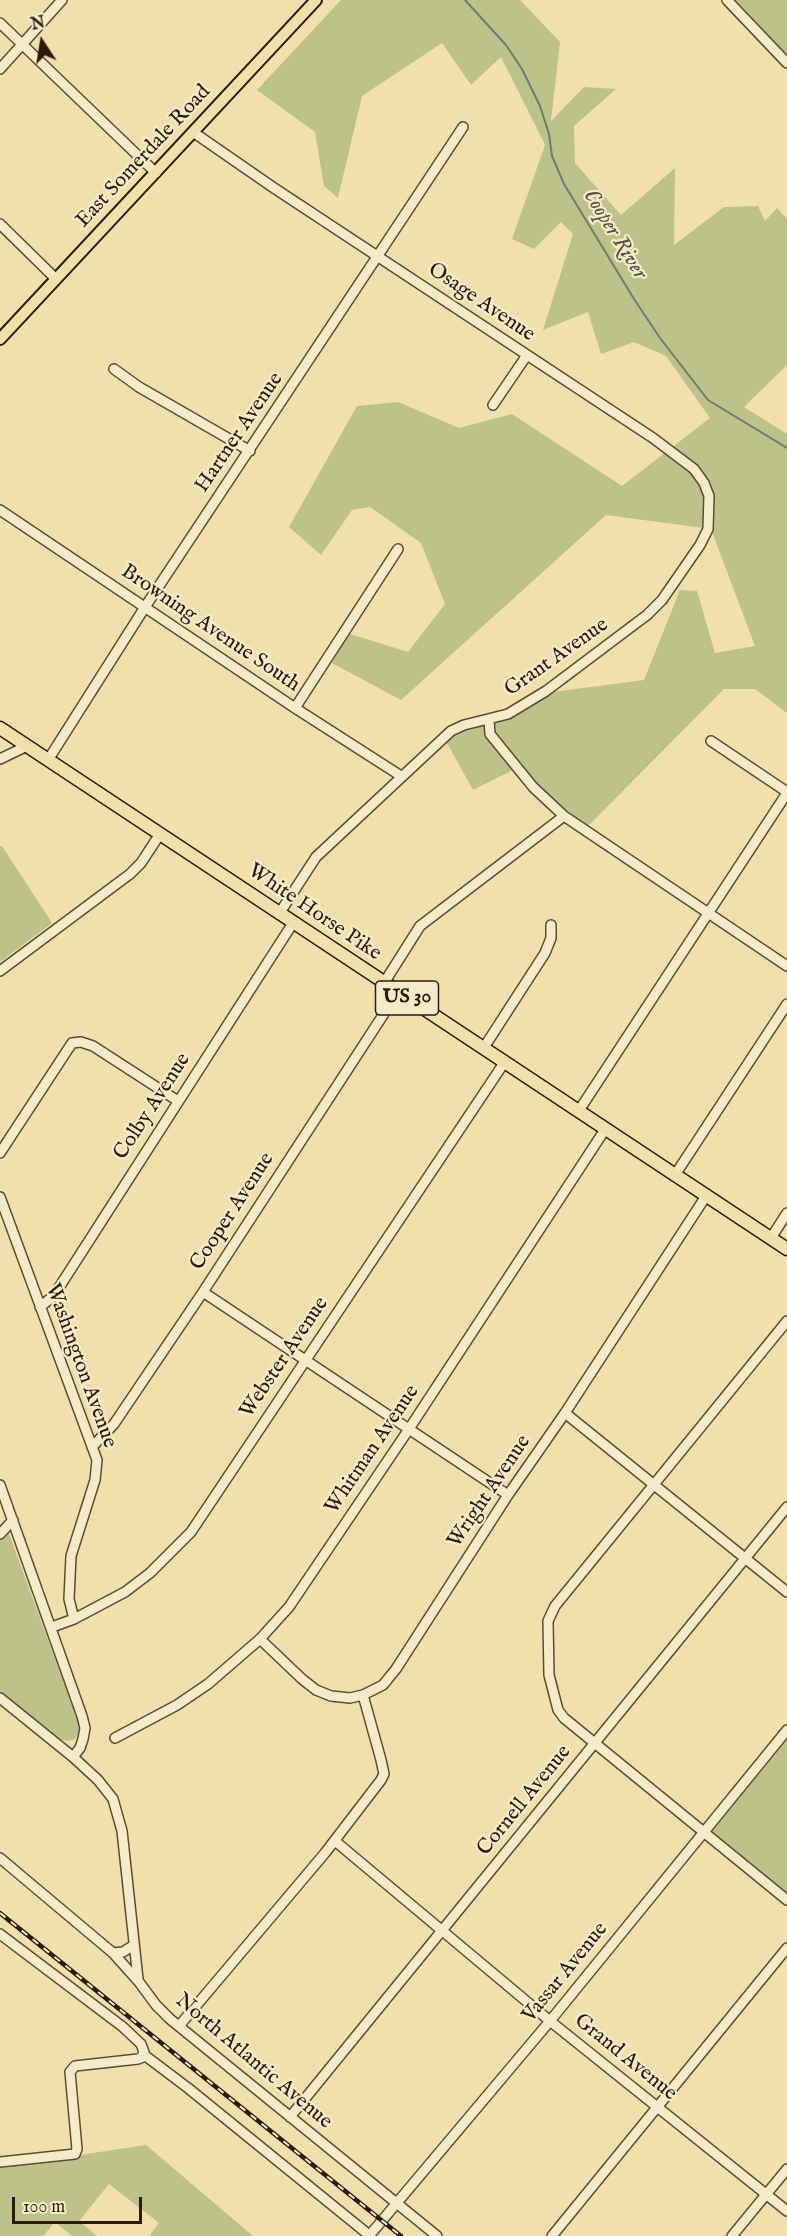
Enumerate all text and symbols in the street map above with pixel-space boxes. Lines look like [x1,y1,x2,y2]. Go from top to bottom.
north arrow [12,12,72,72]
text: N [29,13,47,36]
street label: East Somerdale Road [71,80,217,234]
water label: Cooper River [576,185,652,285]
street label: Osage Avenue [423,258,539,348]
street label: Hartner Avenue [191,368,289,498]
street label: Browning Avenue South [116,560,304,698]
street label: Grant Avenue [500,613,614,703]
street label: White Horse Pike [242,859,386,967]
road number: US 30 [376,981,438,1015]
street label: Colby Avenue [109,1049,197,1165]
street label: Cooper Avenue [186,1148,280,1276]
street label: Washington Avenue [39,1280,121,1452]
street label: Webster Avenue [235,1293,335,1423]
street label: Whitman Avenue [321,1381,425,1519]
street label: Wright Avenue [443,1431,537,1553]
street label: Cornell Avenue [473,1741,577,1861]
street label: Vassar Avenue [518,1918,614,2028]
street label: North Atlantic Avenue [169,1989,337,2135]
street label: Grand Avenue [569,2009,681,2107]
scale bar [15,2185,146,2223]
text: 100 m [23,2196,65,2219]

